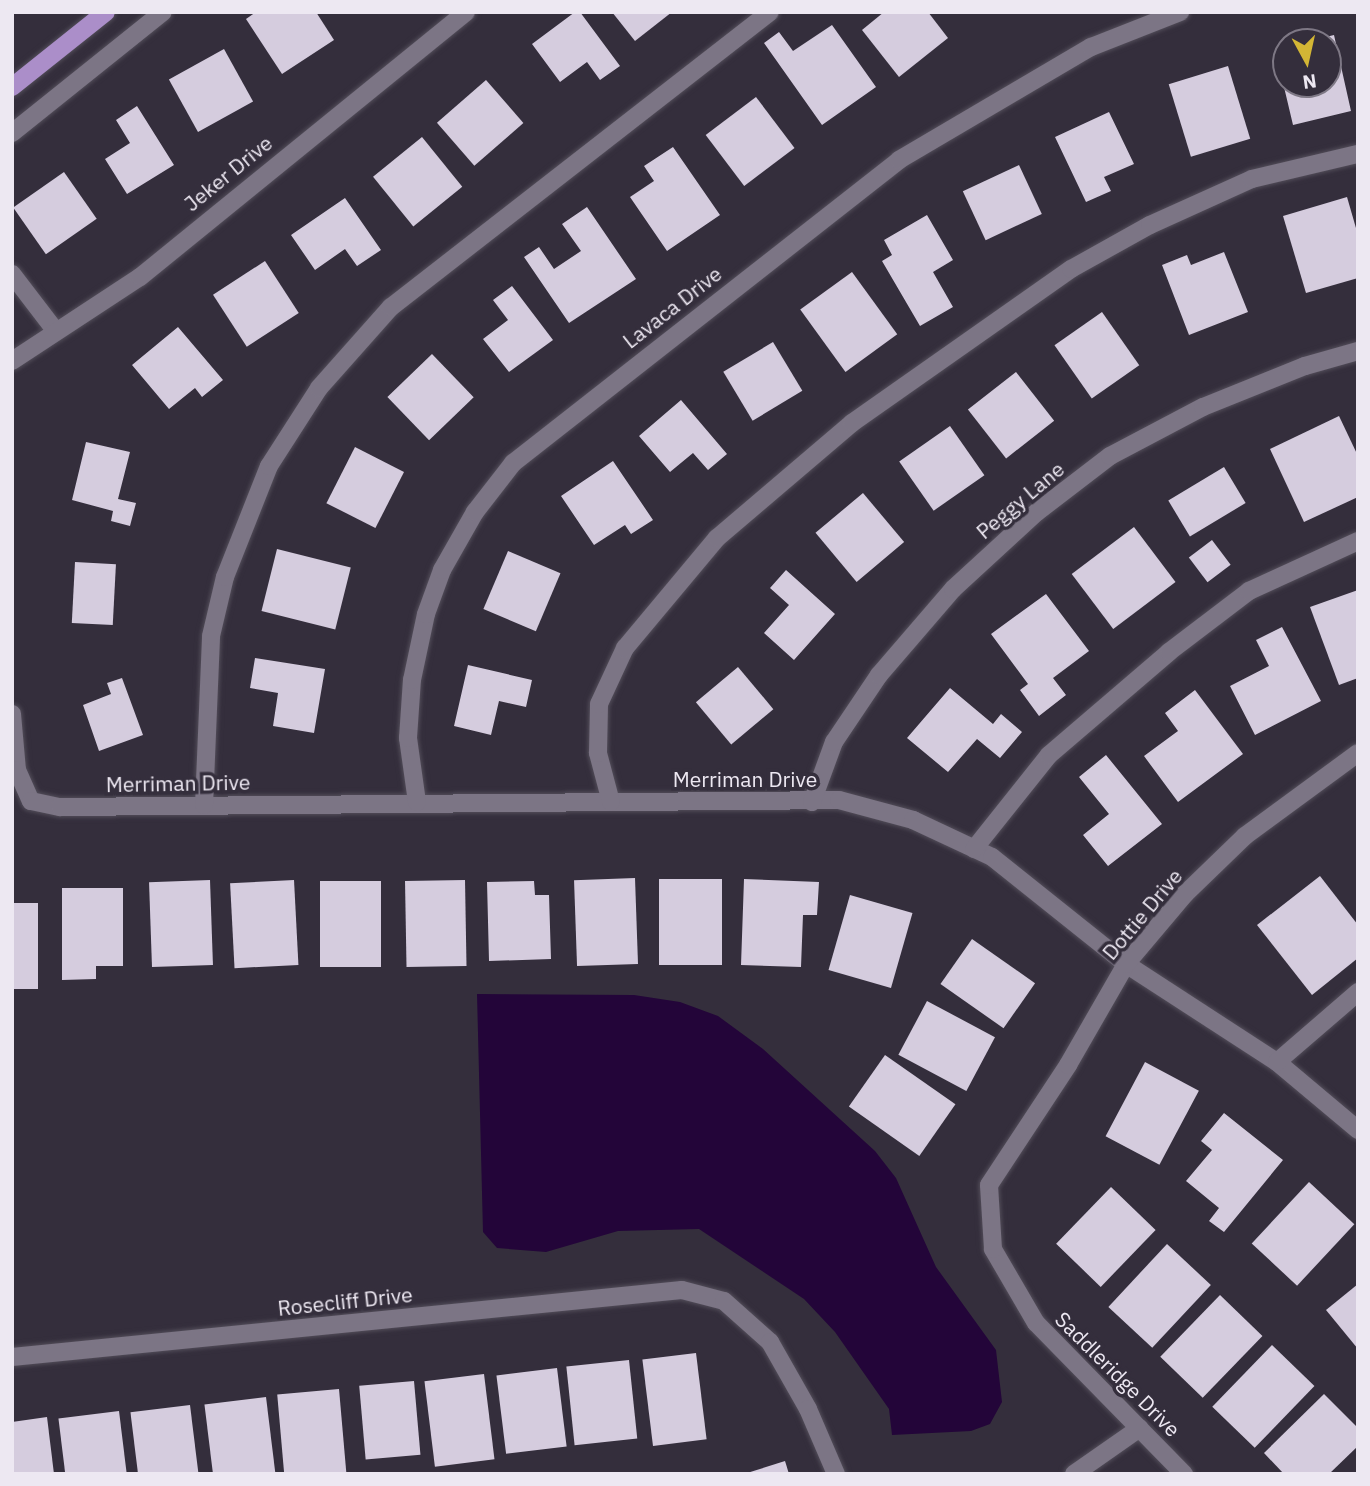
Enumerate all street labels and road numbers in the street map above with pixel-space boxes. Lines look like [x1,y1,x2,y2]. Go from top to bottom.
street label: Jeker Drive [179,130,277,216]
street label: Lavaca Drive [618,261,726,353]
street label: Peggy Lane [971,456,1069,544]
street label: Merriman Drive [673,766,817,792]
street label: Merriman Drive [106,769,250,797]
street label: Dottie Drive [1097,863,1187,965]
street label: Rosecliff Drive [276,1281,414,1321]
street label: Saddleridge Drive [1050,1306,1186,1442]

